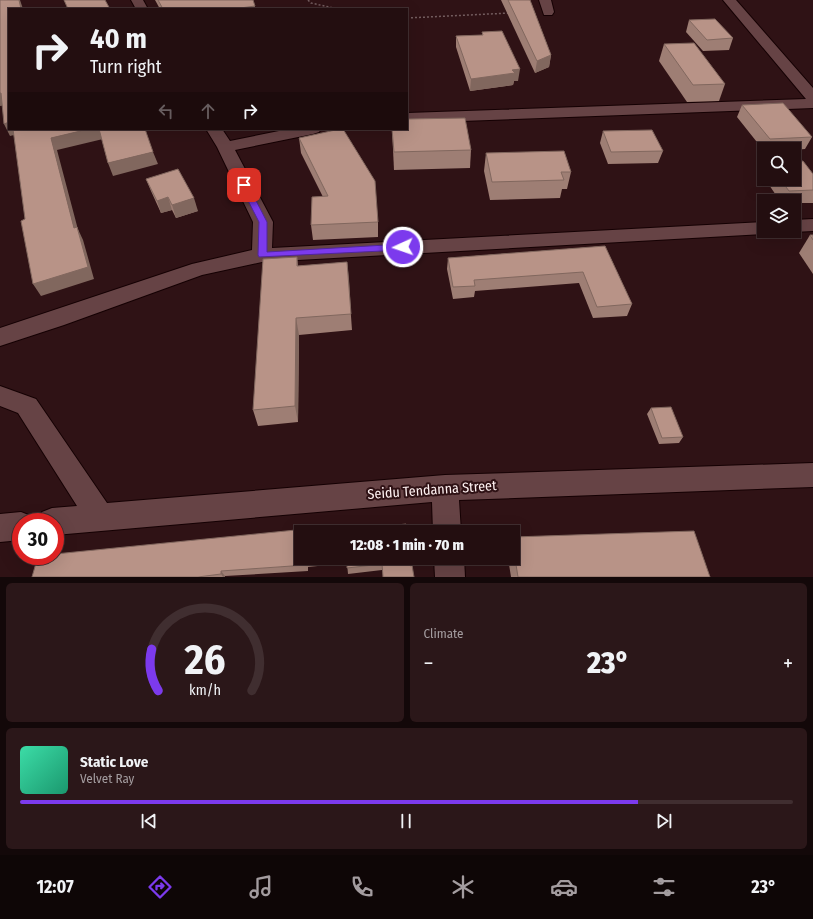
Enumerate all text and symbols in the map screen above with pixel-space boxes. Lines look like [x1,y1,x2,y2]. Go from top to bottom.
text: 40 m [90,22,147,55]
icon: right [24,24,76,76]
text: Turn right [90,56,162,78]
icon: left [155,100,177,122]
icon: ahead [197,100,219,122]
icon: right [239,100,261,122]
map controls [757,142,801,238]
button: search [757,142,801,186]
pin [227,168,261,202]
icon: arrive [233,174,255,196]
button: layers [757,194,801,238]
position arrow [382,226,424,268]
street label: Seidu Tendanna Street [367,477,497,503]
speed limit sign: 30 [12,513,64,565]
text: 12:08 · 1 min · 70 m [350,536,464,554]
text: Climate [424,626,464,641]
text: 26 [183,634,225,684]
text: 23° [587,645,629,681]
text: − [424,650,433,677]
text: + [783,650,793,677]
text: km/h [189,681,221,698]
text: Static Love [80,753,148,771]
text: Velvet Ray [80,771,134,786]
icon: previous [138,810,160,832]
icon: pause [395,810,417,832]
icon: next [653,810,675,832]
icon: directions [146,873,174,901]
icon: music [247,873,275,901]
icon: phone [348,873,376,901]
icon: climate [449,873,477,901]
icon: car [550,873,578,901]
icon: filters [650,873,678,901]
text: 12:07 [36,876,74,898]
text: 23° [751,876,777,898]

